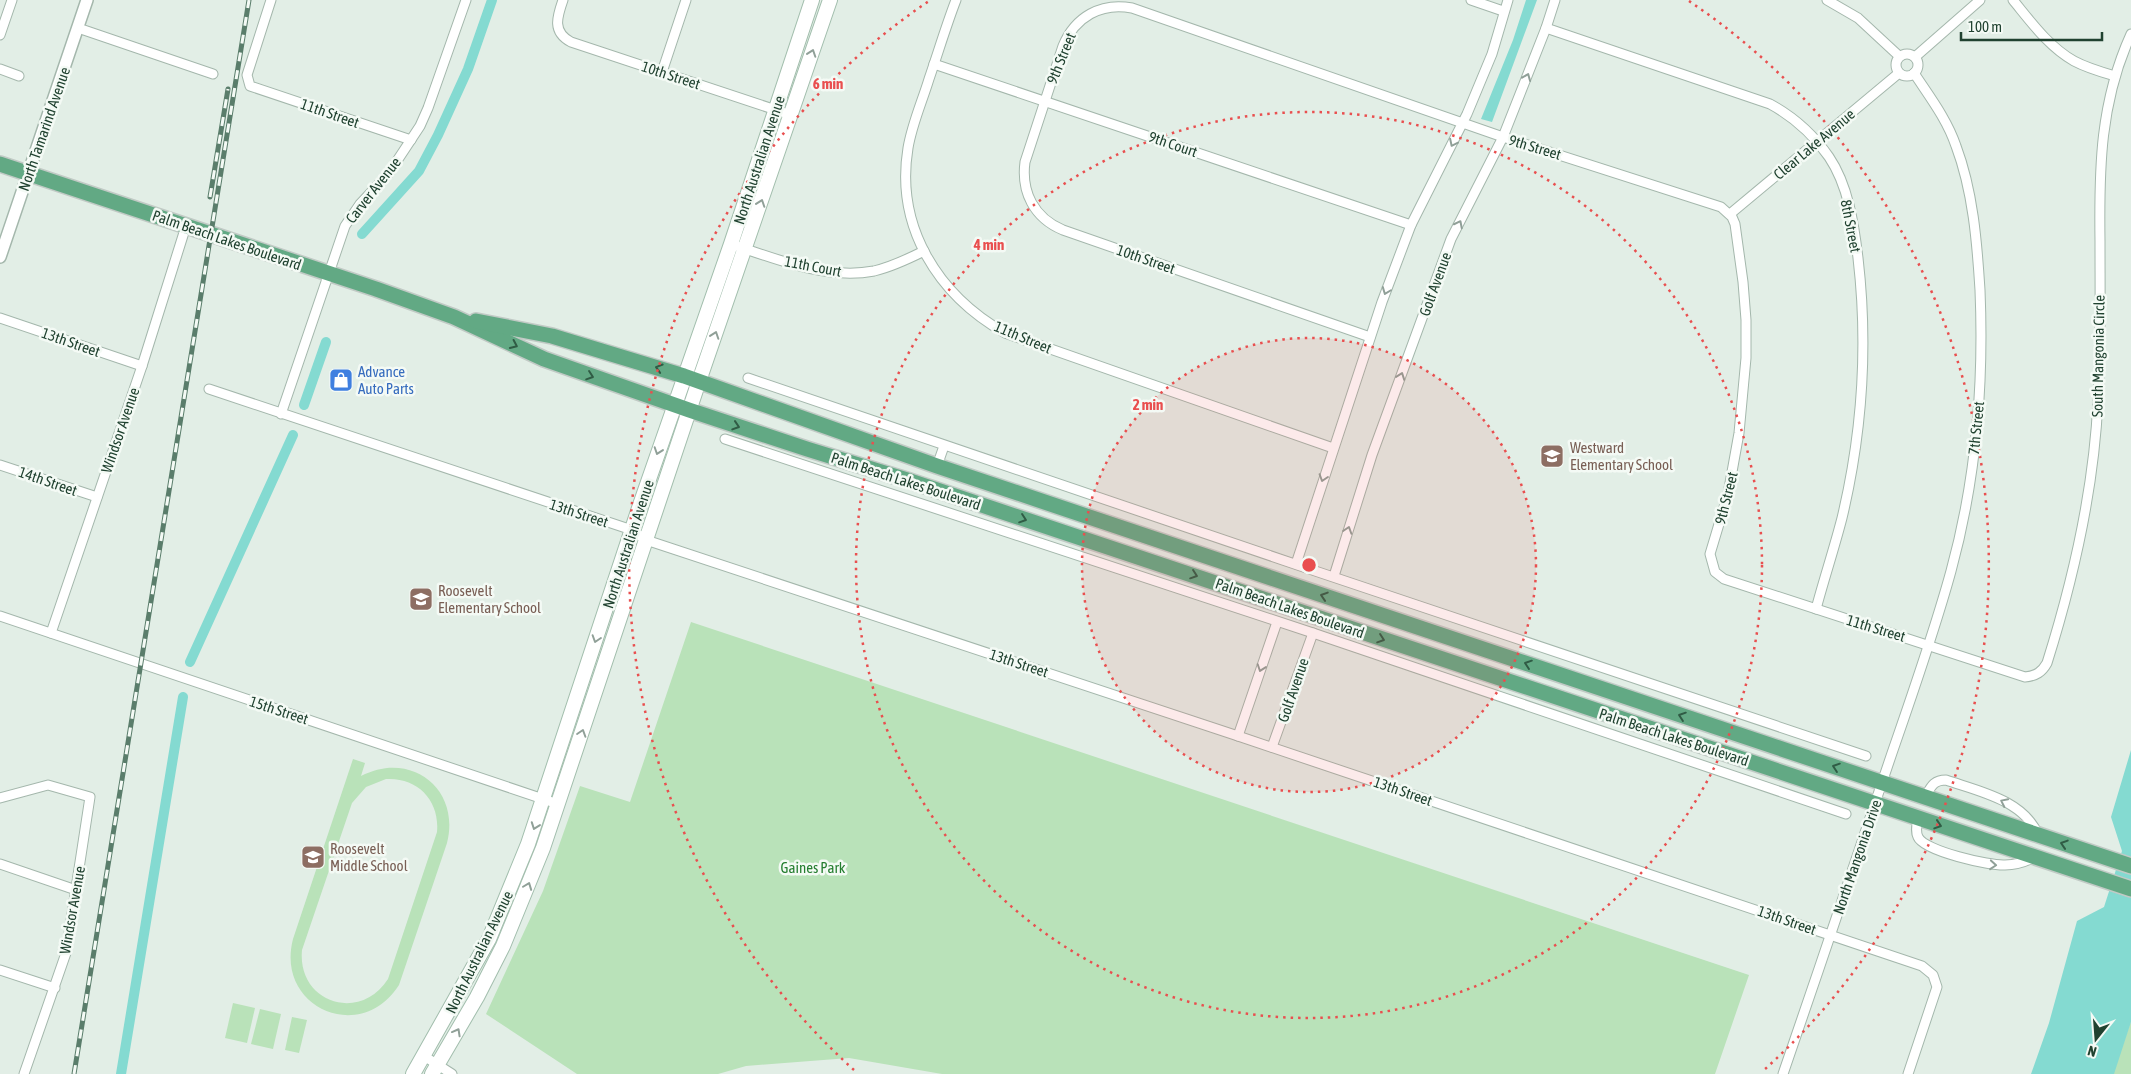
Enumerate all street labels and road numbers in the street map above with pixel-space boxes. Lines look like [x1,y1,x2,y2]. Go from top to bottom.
street label: 9th Street [1043,30,1079,86]
street label: 10th Street [640,58,702,92]
street label: North Tamarind Avenue [15,65,73,193]
street label: North Australian Avenue [730,93,788,227]
street label: 11th Street [299,95,361,131]
street label: Clear Lake Avenue [1770,105,1858,183]
street label: 9th Court [1146,128,1200,160]
street label: 9th Street [1507,131,1563,163]
street label: Carver Avenue [342,153,404,226]
street label: 8th Street [1838,198,1864,254]
street label: Palm Beach Lakes Boulevard [150,207,304,273]
street label: 10th Street [1115,241,1177,277]
street label: Golf Avenue [1416,250,1454,318]
street label: 11th Court [783,252,843,280]
street label: South Mangonia Circle [2088,295,2108,417]
street label: 11th Street [992,317,1054,357]
street label: 13th Street [40,324,102,360]
street label: Windsor Avenue [97,385,143,475]
street label: 7th Street [1965,400,1987,456]
street label: Palm Beach Lakes Boulevard [829,449,983,513]
street label: 14th Street [17,463,79,499]
street label: 9th Street [1711,470,1741,526]
street label: North Australian Avenue [599,477,657,611]
street label: 13th Street [548,496,610,530]
street label: Palm Beach Lakes Boulevard [1213,575,1367,641]
street label: 11th Street [1845,611,1907,645]
street label: 13th Street [988,646,1050,680]
street label: Golf Avenue [1274,656,1312,724]
street label: 15th Street [248,693,310,727]
street label: Palm Beach Lakes Boulevard [1597,705,1751,769]
street label: 13th Street [1372,773,1434,809]
street label: North Mangonia Drive [1829,797,1885,917]
street label: Windsor Avenue [56,864,88,955]
street label: North Australian Avenue [442,888,516,1016]
street label: 13th Street [1756,902,1818,938]

